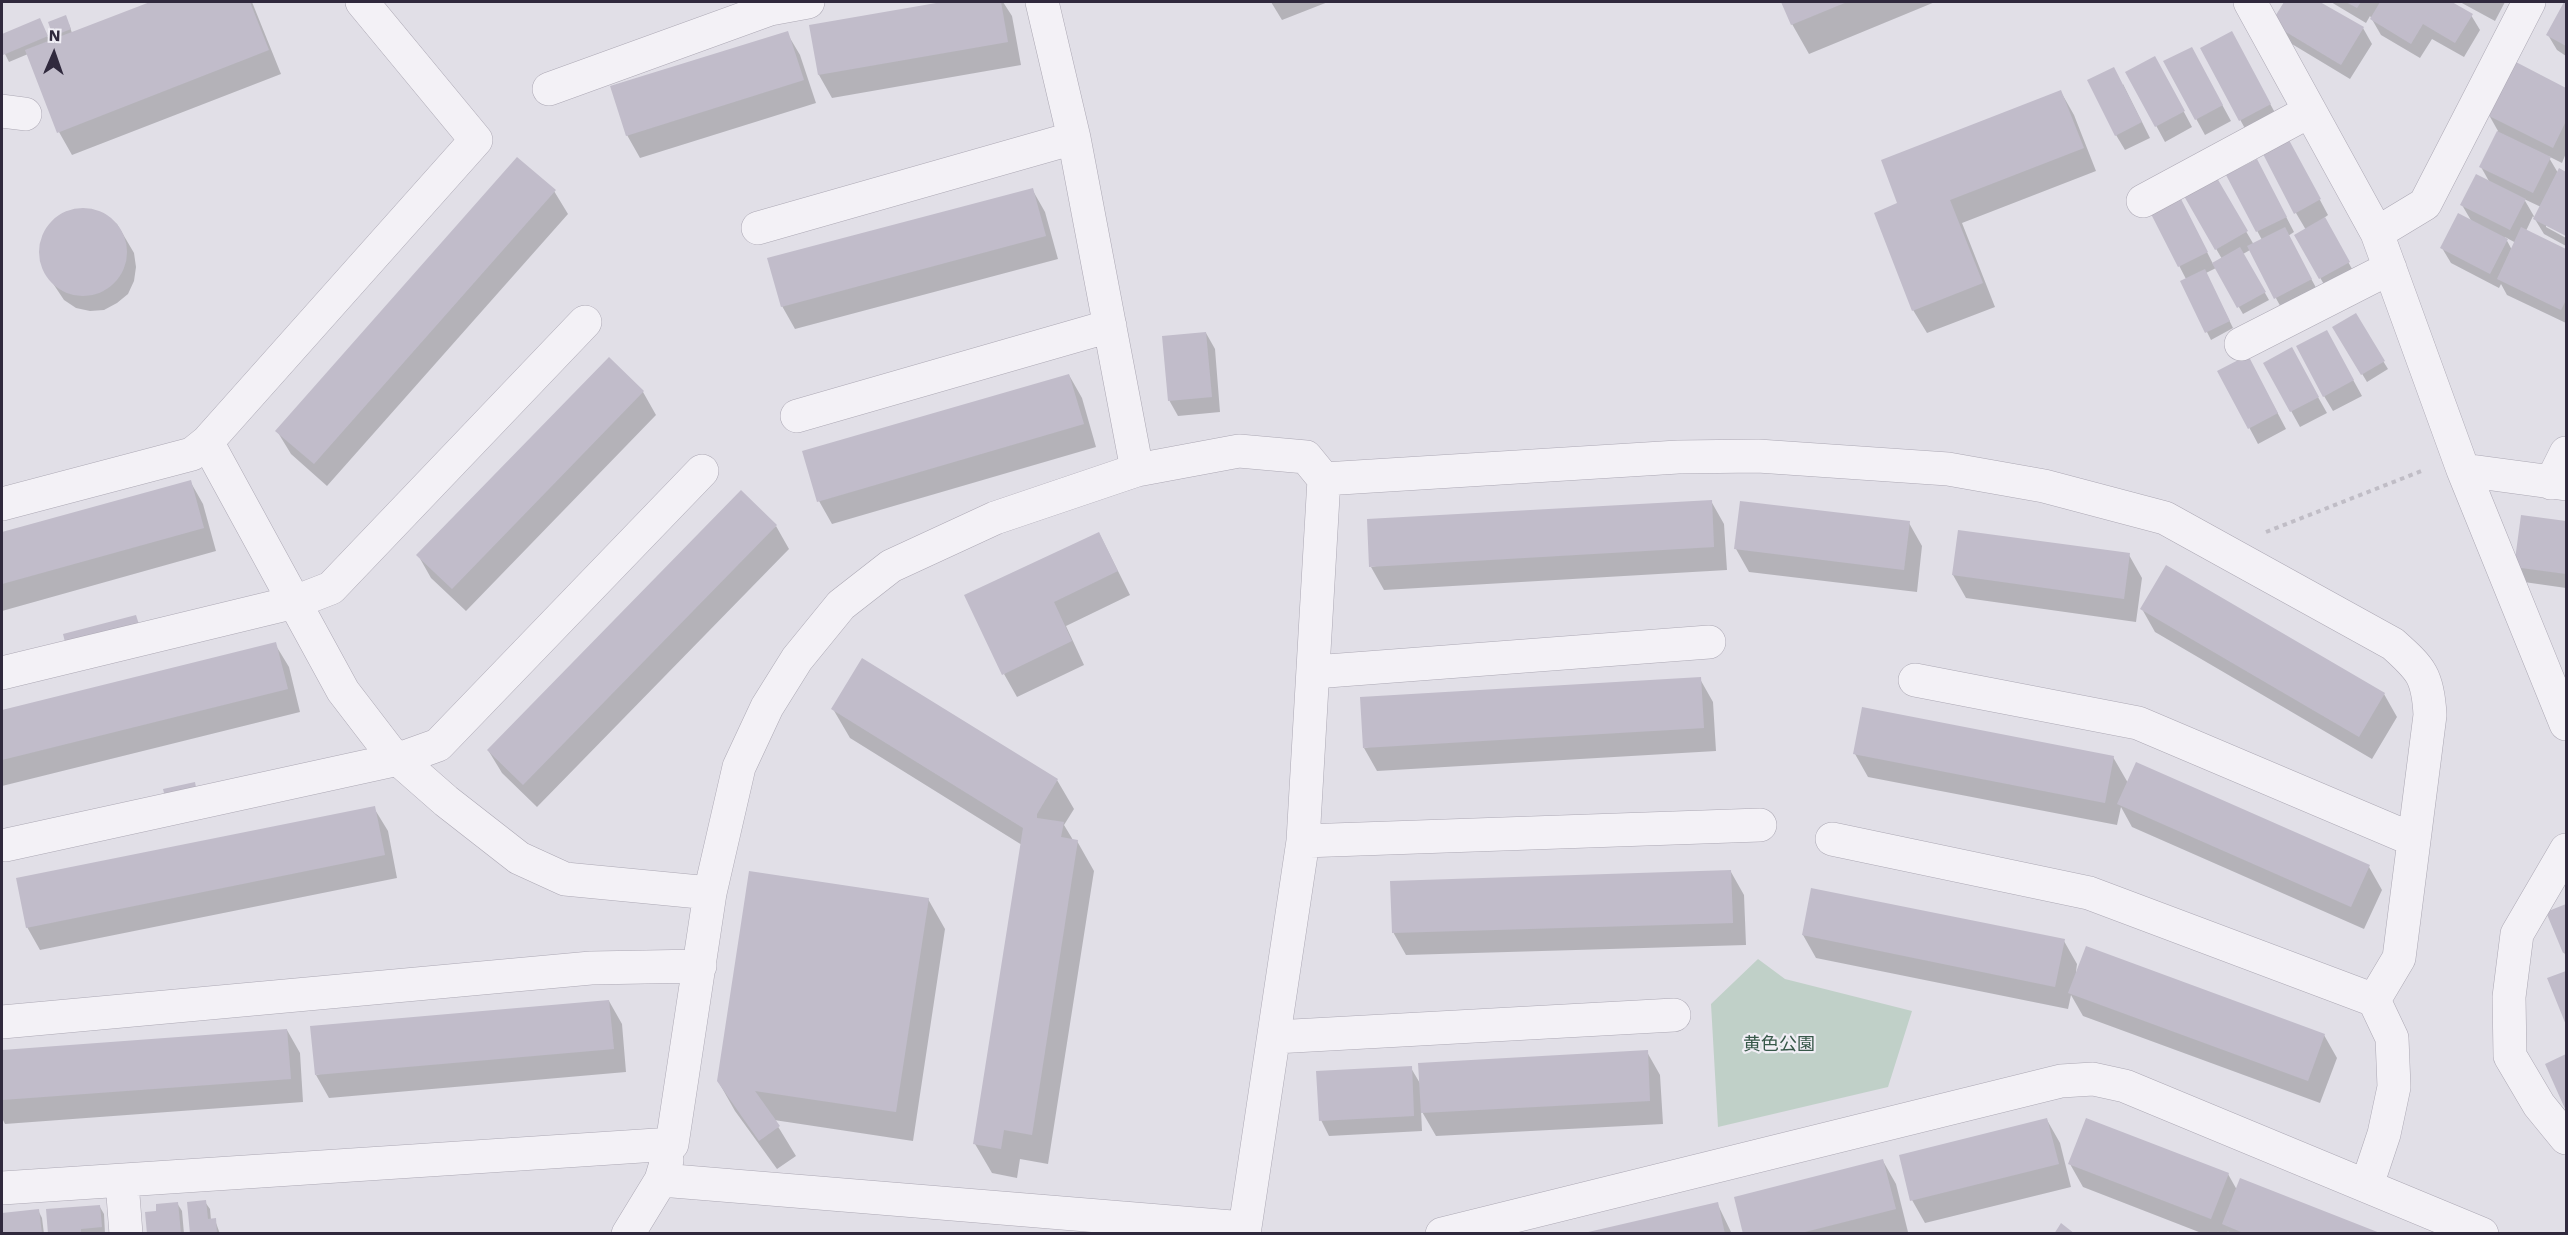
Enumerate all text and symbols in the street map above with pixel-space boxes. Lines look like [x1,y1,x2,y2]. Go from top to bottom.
north arrow [24,24,84,84]
text: N [48,26,61,45]
park label: 黄色公園 [1743,1034,1815,1056]

